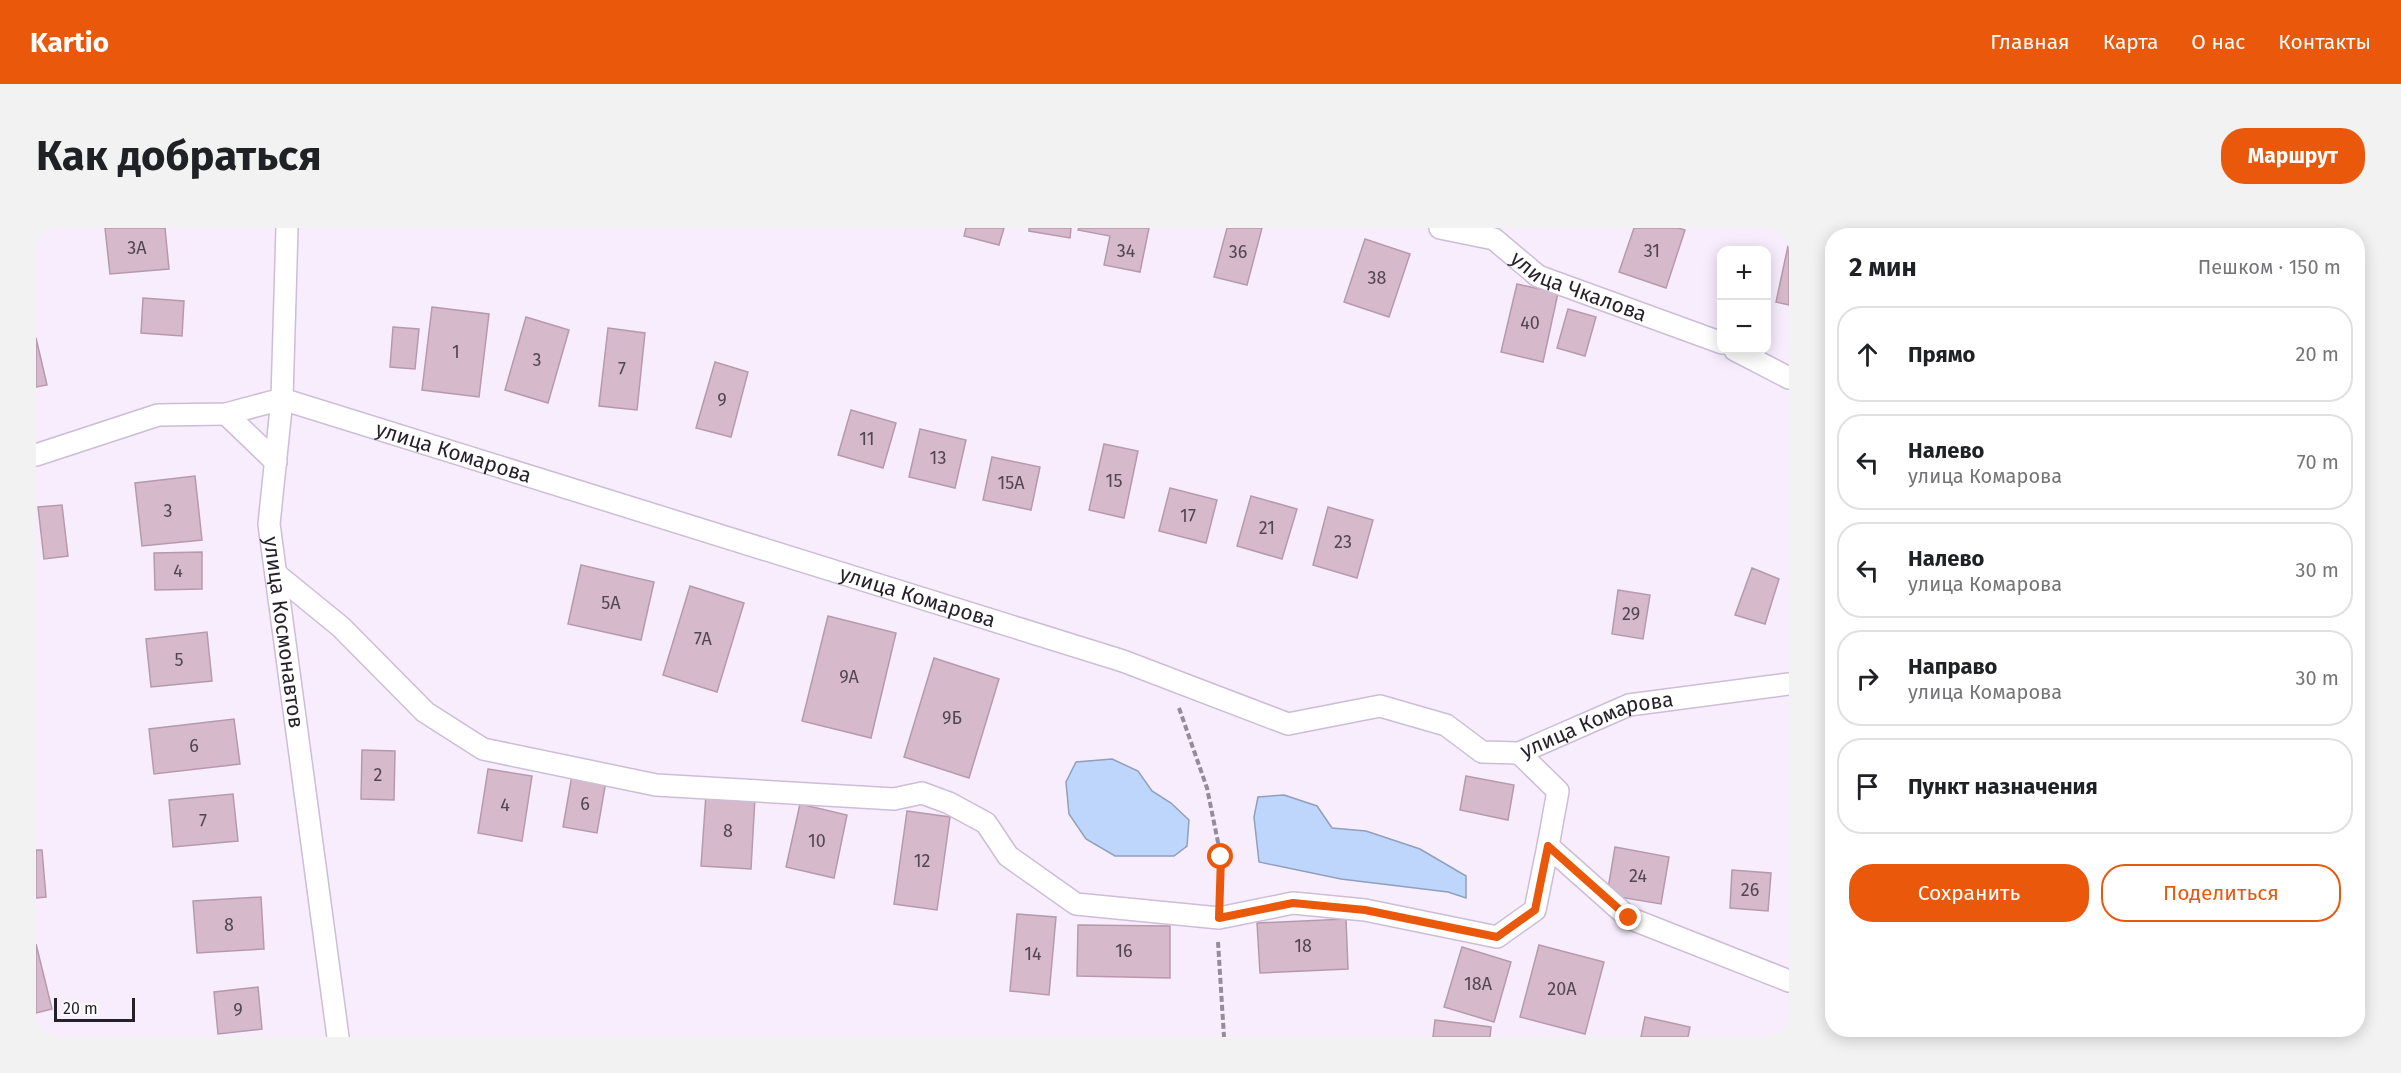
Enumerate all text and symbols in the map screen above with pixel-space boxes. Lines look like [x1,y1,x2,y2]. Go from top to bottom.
text: Kartio [30,26,109,59]
text: Главная [1990,29,2070,55]
text: Карта [2103,29,2158,55]
text: О нас [2191,29,2245,55]
text: Контакты [2278,29,2371,55]
button: Маршрут [2221,128,2365,184]
text: Как добраться [36,131,322,181]
house number: 3А [127,237,147,259]
house number: 34 [1117,240,1136,262]
house number: 31 [1644,240,1660,262]
house number: 36 [1229,241,1247,263]
street label: улица Чкалова [1505,246,1650,327]
map controls [1717,246,1771,354]
button: + [1717,246,1771,300]
text: 2 мин [1849,252,1917,283]
text: Пешком · 150 m [2198,255,2341,279]
house number: 38 [1368,267,1387,289]
button: − [1717,300,1771,354]
house number: 40 [1520,312,1540,334]
icon: ahead [1851,338,1884,371]
house number: 1 [452,341,460,363]
text: Прямо [1908,341,1975,368]
text: 20 m [2296,342,2339,366]
house number: 3 [533,349,541,371]
house number: 7 [618,358,626,380]
house number: 9 [717,389,727,411]
street label: улица Комарова [372,416,535,489]
house number: 11 [859,428,875,450]
text: Налево [1908,437,1984,464]
icon: left [1851,446,1884,479]
house number: 13 [930,447,946,469]
text: 70 m [2297,450,2339,474]
text: улица Комарова [1908,464,2062,488]
house number: 15 [1106,470,1122,492]
house number: 15А [997,472,1025,494]
house number: 3 [164,500,172,522]
house number: 17 [1180,505,1196,527]
house number: 21 [1259,517,1275,539]
house number: 23 [1334,531,1352,553]
street label: улица Космонавтов [258,535,309,730]
text: Налево [1908,545,1984,572]
icon: left [1851,554,1884,587]
text: 30 m [2295,558,2339,582]
house number: 4 [173,560,183,582]
street label: улица Комарова [836,561,999,633]
text: улица Комарова [1908,572,2062,596]
house number: 5А [601,592,621,614]
house number: 29 [1622,603,1640,625]
house number: 7А [694,628,713,650]
house number: 5 [174,649,184,671]
text: Направо [1908,653,1997,680]
icon: right [1851,662,1884,695]
house number: 9А [839,666,859,688]
text: 30 m [2295,666,2339,690]
text: улица Комарова [1908,680,2062,704]
street label: улица Комарова [1516,686,1675,764]
house number: 9Б [942,707,962,729]
house number: 6 [189,735,199,757]
house number: 2 [374,764,383,786]
icon: arrive [1851,770,1884,803]
text: Пункт назначения [1908,773,2098,800]
house number: 6 [580,793,590,815]
house number: 4 [500,794,510,816]
house number: 7 [199,810,207,832]
house number: 8 [723,820,733,842]
house number: 10 [808,830,826,852]
route start [1207,843,1233,869]
house number: 12 [914,850,930,872]
button: Сохранить [1849,864,2089,922]
button: Поделиться [2101,864,2341,922]
house number: 24 [1629,865,1647,887]
house number: 26 [1741,879,1759,901]
route end [1615,904,1641,930]
house number: 8 [224,914,234,936]
house number: 18 [1294,935,1312,957]
house number: 16 [1115,940,1133,962]
house number: 14 [1024,943,1042,965]
house number: 18А [1464,973,1493,995]
house number: 20А [1547,978,1577,1000]
scale bar [54,995,135,1022]
text: 20 m [63,999,98,1018]
house number: 9 [233,999,243,1021]

